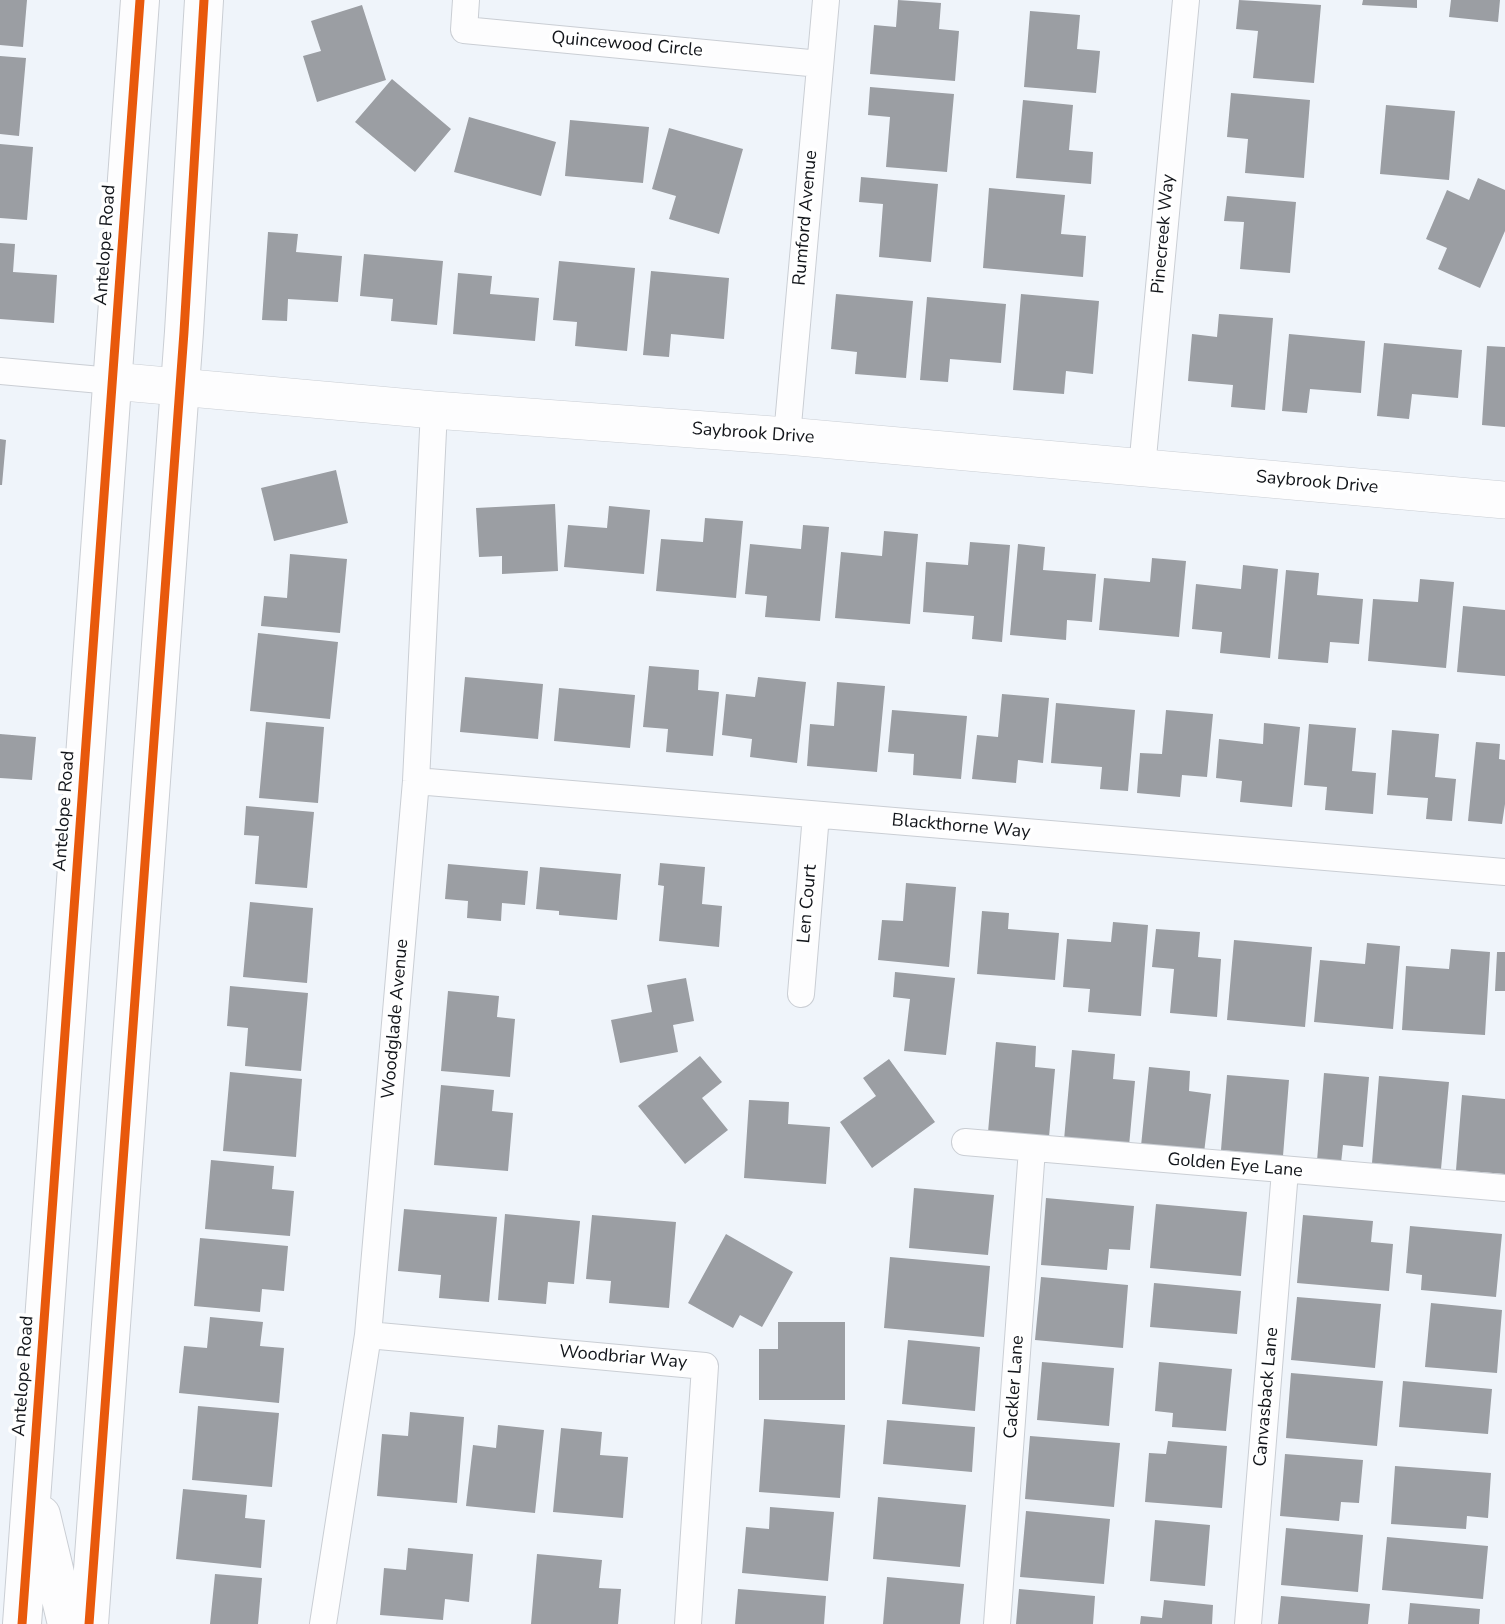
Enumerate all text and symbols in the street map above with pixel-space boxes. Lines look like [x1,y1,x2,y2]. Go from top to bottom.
street label: Quincewood Circle [550,28,704,62]
street label: Rumford Avenue [789,149,823,287]
street label: Pinecreek Way [1148,173,1180,295]
street label: Antelope Road [91,184,121,306]
street label: Saybrook Drive [691,419,815,449]
street label: Saybrook Drive [1255,467,1379,499]
street label: Antelope Road [50,750,80,872]
street label: Blackthorne Way [891,810,1031,844]
street label: Len Court [794,864,822,944]
street label: Woodglade Avenue [378,938,414,1100]
street label: Golden Eye Lane [1166,1149,1304,1183]
street label: Antelope Road [9,1315,39,1437]
street label: Canvasback Lane [1250,1326,1284,1468]
street label: Cackler Lane [1001,1335,1029,1439]
street label: Woodbriar Way [558,1342,688,1374]

